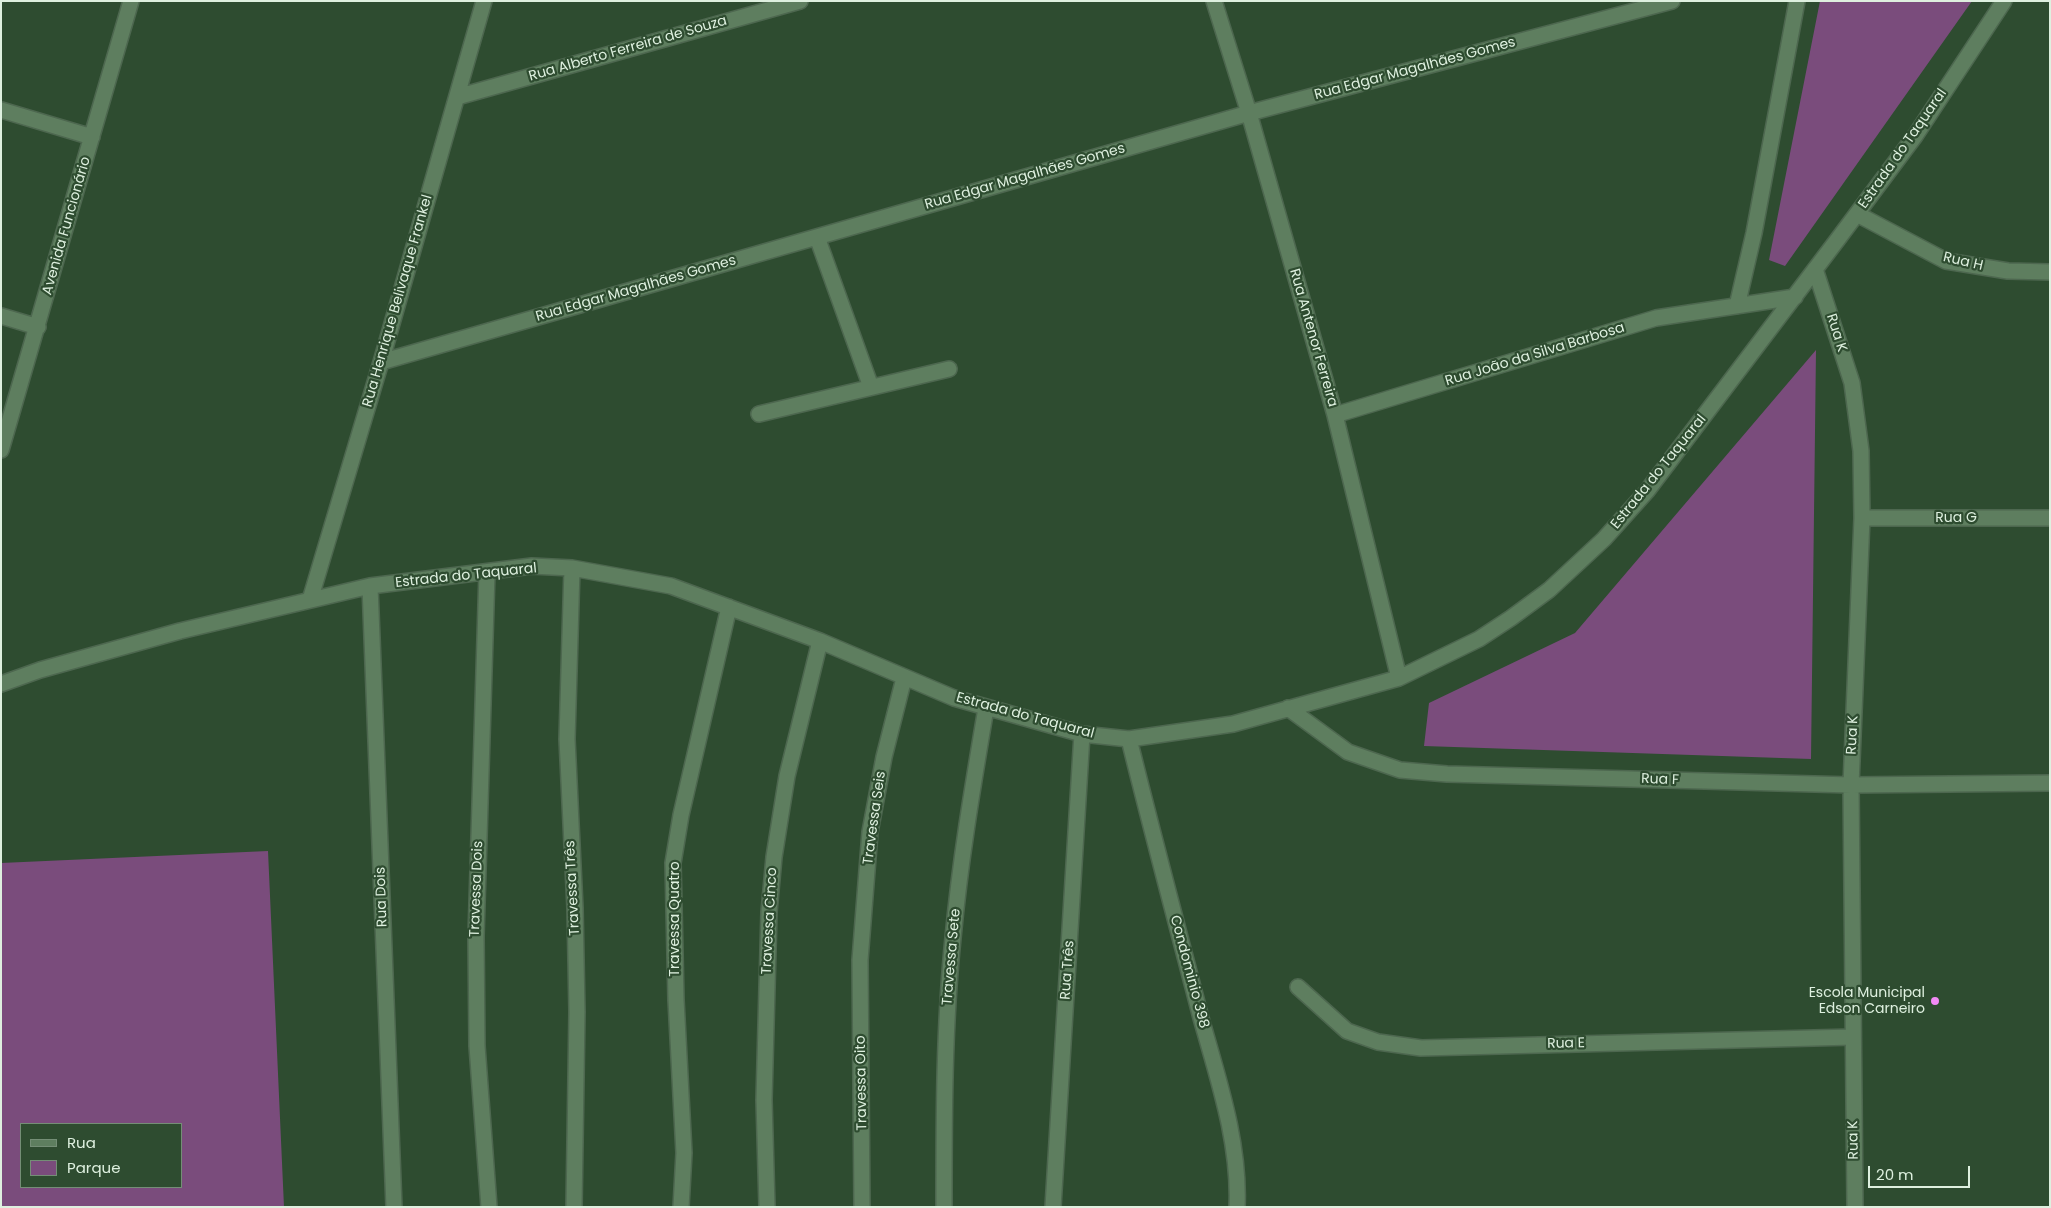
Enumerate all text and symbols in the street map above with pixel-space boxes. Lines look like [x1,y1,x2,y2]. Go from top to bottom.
street label: Rua Alberto Ferreira de Souza [527,13,729,85]
street label: Rua Edgar Magalhães Gomes [1313,34,1517,104]
street label: Estrada do Taquaral [1855,86,1951,212]
street label: Rua Edgar Magalhães Gomes [923,140,1127,214]
street label: Avenida Funcionário [39,155,95,297]
street label: Rua Henrique Belivaque Frankel [360,193,436,409]
street label: Rua H [1941,249,1985,275]
street label: Rua Edgar Magalhães Gomes [534,252,738,326]
street label: Rua Antenor Ferreira [1285,267,1341,409]
street label: Rua K [1822,312,1850,354]
street label: Rua João da Silva Barbosa [1443,320,1627,390]
street label: Estrada do Taquaral [1608,411,1710,533]
street label: Rua G [1935,510,1977,526]
street label: Estrada do Taquaral [394,560,538,592]
street label: Estrada do Taquaral [954,689,1096,743]
street label: Rua K [1844,715,1862,755]
street label: Travessa Seis [860,770,890,866]
street label: Rua F [1641,771,1679,789]
street label: Travessa Três [562,840,584,936]
street label: Travessa Dois [467,841,487,937]
street label: Travessa Quatro [667,861,683,977]
street label: Rua Dois [373,867,391,927]
street label: Travessa Cinco [759,867,781,975]
street label: Travessa Sete [939,908,965,1006]
street label: Condominio 398 [1166,914,1212,1030]
street label: Rua Três [1058,940,1078,1000]
place label: Escola Municipal Edson Carneiro [1809,985,1925,1018]
marker: Escola Municipal Edson Carneiro [1929,995,1941,1007]
street label: Travessa Oito [853,1035,871,1131]
street label: Rua E [1547,1035,1585,1053]
street label: Rua K [1845,1120,1863,1160]
legend [20,1123,182,1188]
text: Rua [67,1132,96,1153]
scale bar [1871,1156,1974,1188]
text: Parque [67,1157,120,1178]
text: 20 m [1876,1164,1914,1185]

